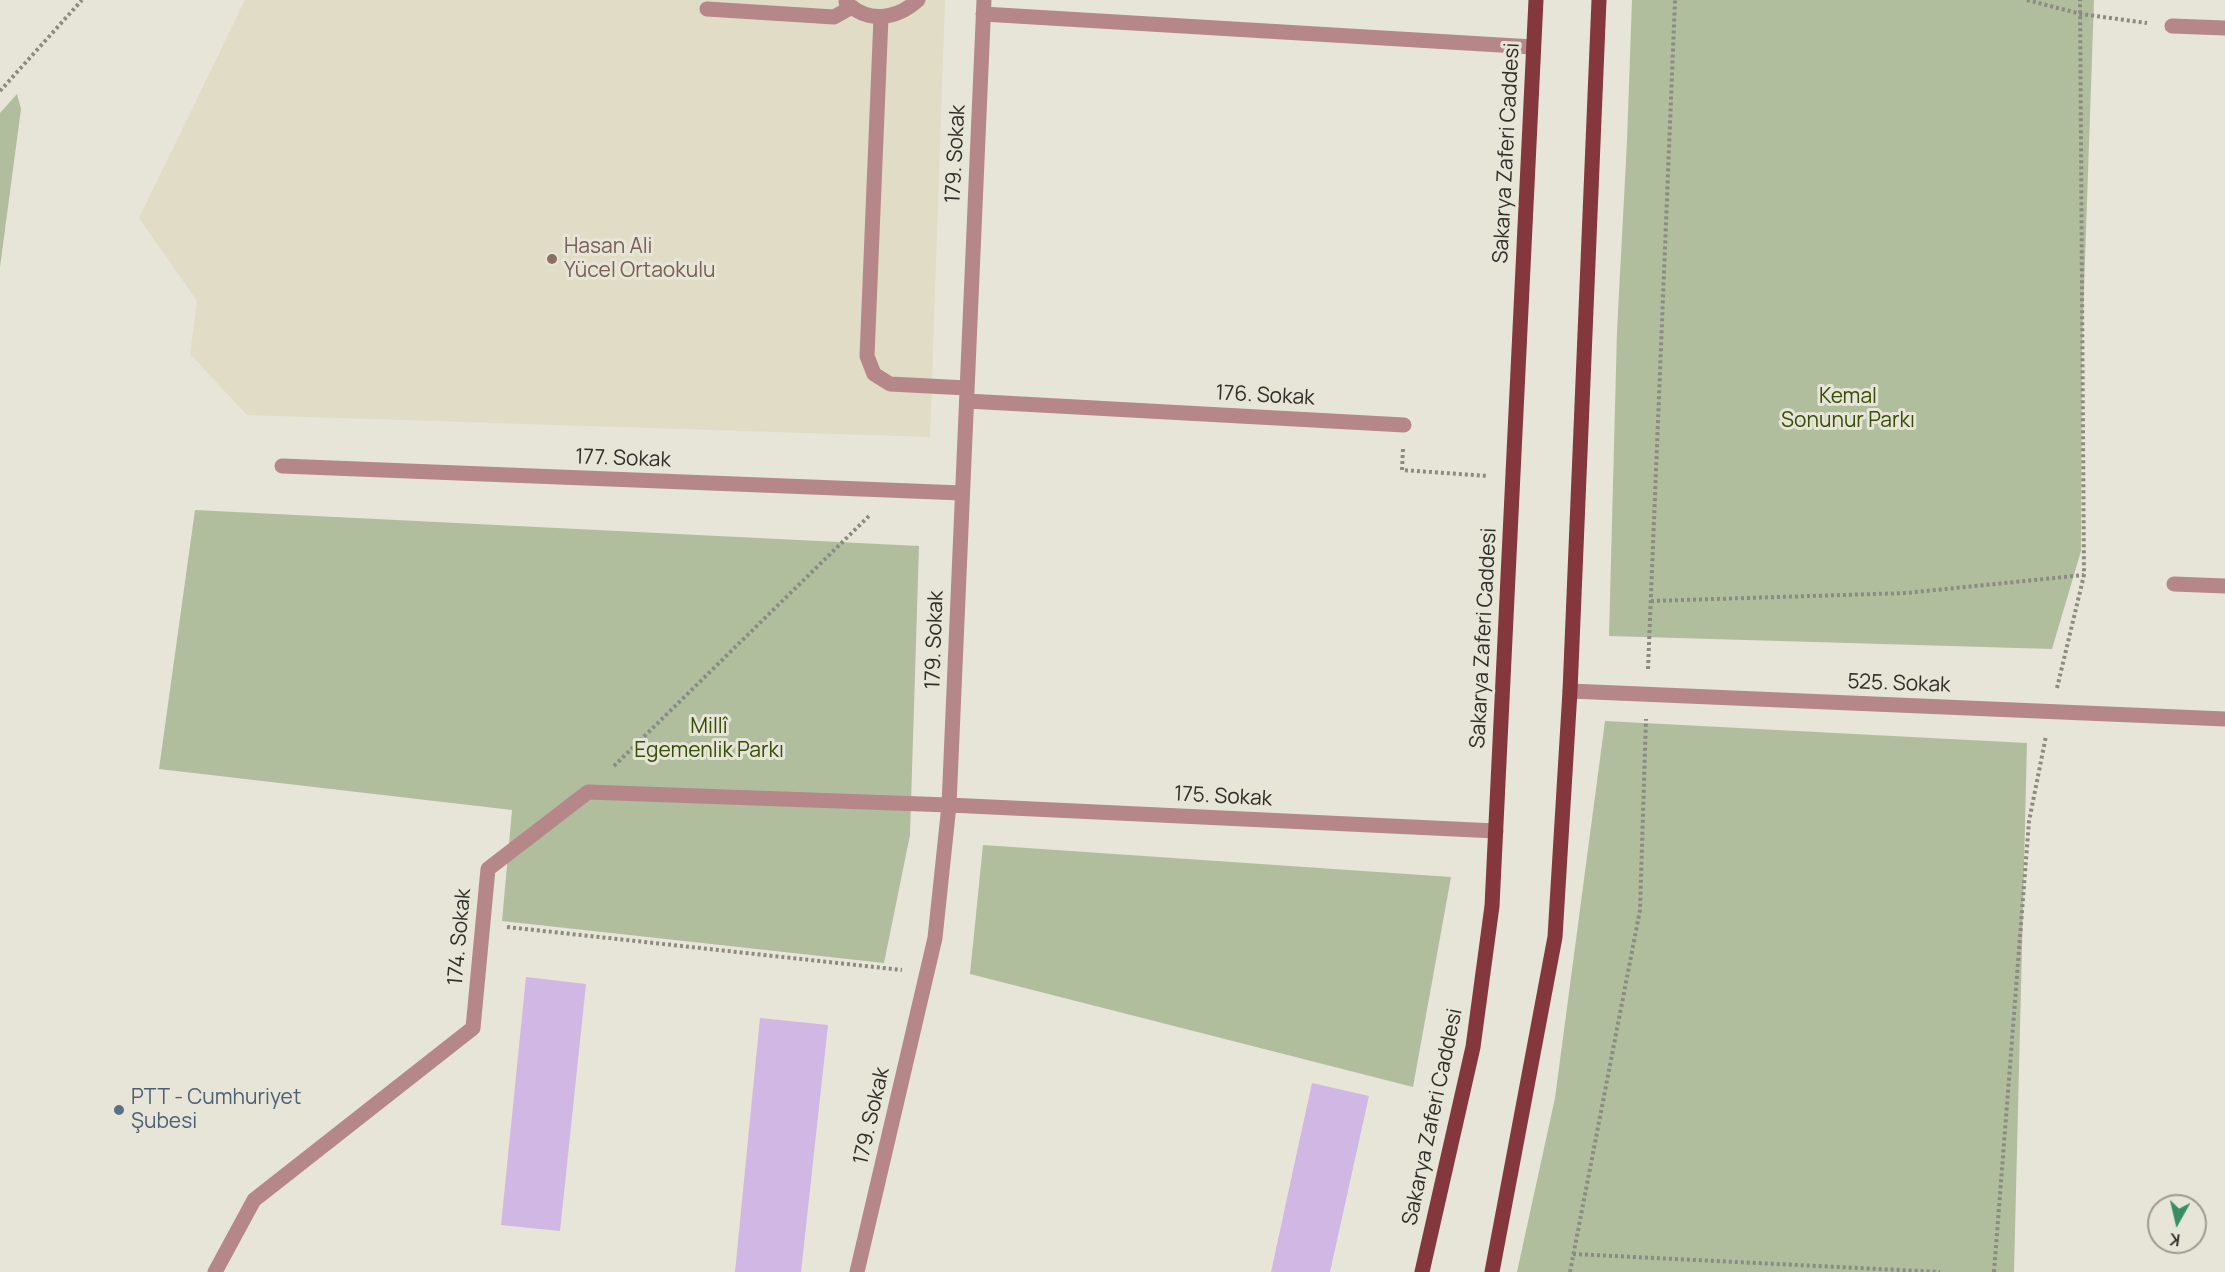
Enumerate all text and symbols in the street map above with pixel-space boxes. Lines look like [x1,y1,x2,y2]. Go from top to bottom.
street label: Sakarya Zaferi Caddesi [1489,42,1525,264]
street label: 179. Sokak [941,104,971,204]
place label: Hasan Ali Yücel Ortaokulu [564,234,716,284]
marker: Hasan Ali Yücel Ortaokulu [545,252,559,266]
street label: 176. Sokak [1215,381,1315,411]
park label: Kemal Sonunur Parkı [1781,384,1915,434]
street label: 177. Sokak [575,445,671,473]
street label: Sakarya Zaferi Caddesi [1466,527,1502,749]
street label: 179. Sokak [921,590,949,690]
street label: 525. Sokak [1847,670,1951,698]
park label: Millî Egemenlik Parkı [634,714,784,764]
street label: 175. Sokak [1173,782,1273,812]
street label: 174. Sokak [443,887,477,987]
street label: Sakarya Zaferi Caddesi [1398,1006,1468,1228]
street label: 179. Sokak [849,1065,895,1167]
place label: PTT - Cumhuriyet Şubesi [131,1085,301,1135]
marker: PTT - Cumhuriyet Şubesi [112,1103,126,1117]
north arrow [2147,1194,2207,1254]
text: K [2168,1228,2181,1251]

